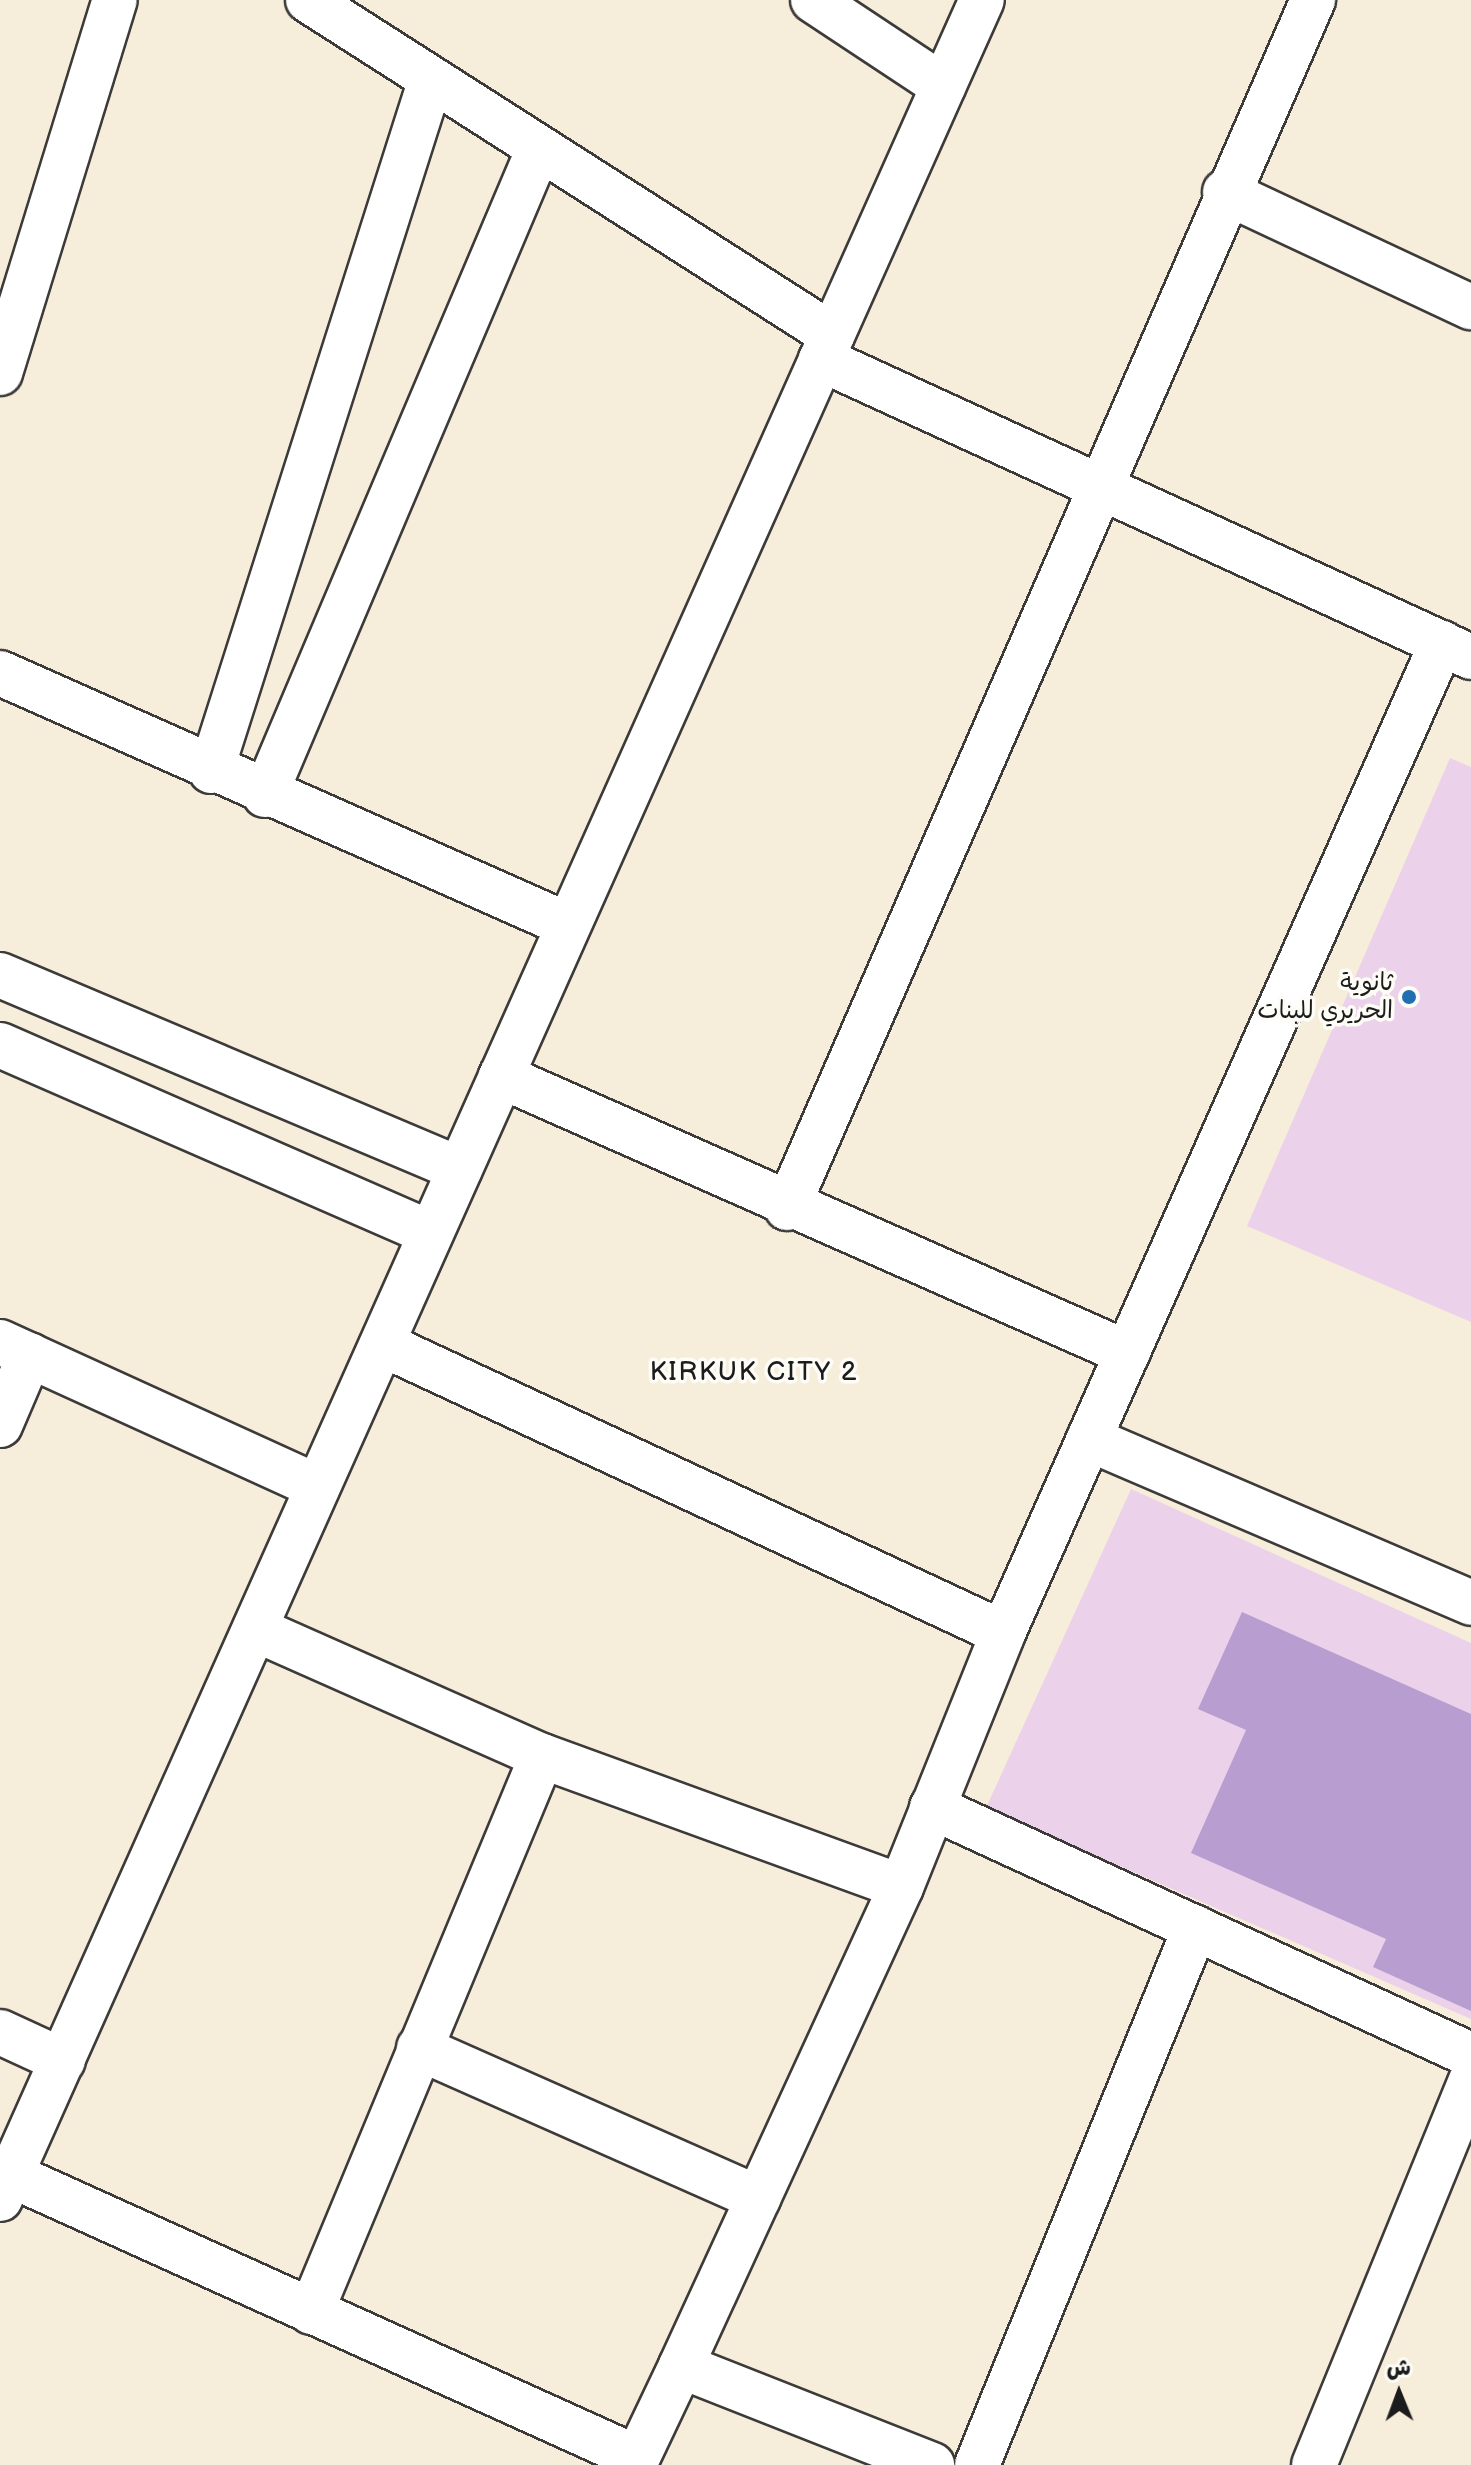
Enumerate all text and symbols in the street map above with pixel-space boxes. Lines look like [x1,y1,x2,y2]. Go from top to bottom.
place label: ثانوية الحريري للبنات [1258,969,1393,1025]
marker: ثانوية الحريري للبنات [1400,988,1418,1006]
district label: KIRKUK CITY 2 [650,1357,858,1389]
north arrow [1359,2353,1439,2433]
text: ش [1386,2355,1411,2382]

